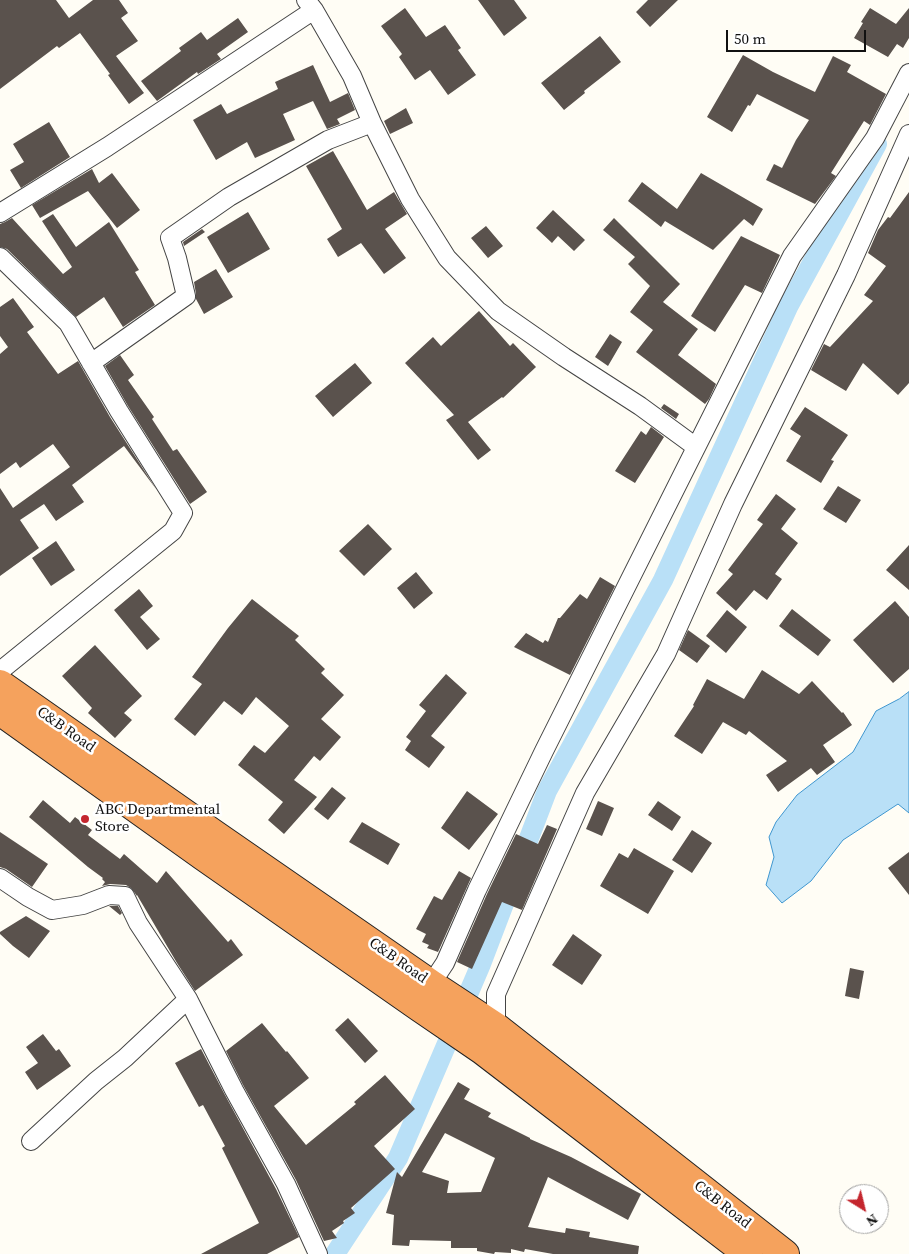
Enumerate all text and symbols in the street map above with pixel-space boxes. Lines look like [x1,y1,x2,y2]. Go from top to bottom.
scale bar [729,20,869,52]
text: 50 m [734,28,766,49]
street label: C&B Road [33,703,99,757]
place label: ABC Departmental Store [95,801,220,836]
marker: ABC Departmental Store [79,813,91,825]
street label: C&B Road [365,934,431,988]
street label: C&B Road [690,1177,754,1233]
north arrow [839,1184,889,1234]
text: N [862,1209,882,1231]

